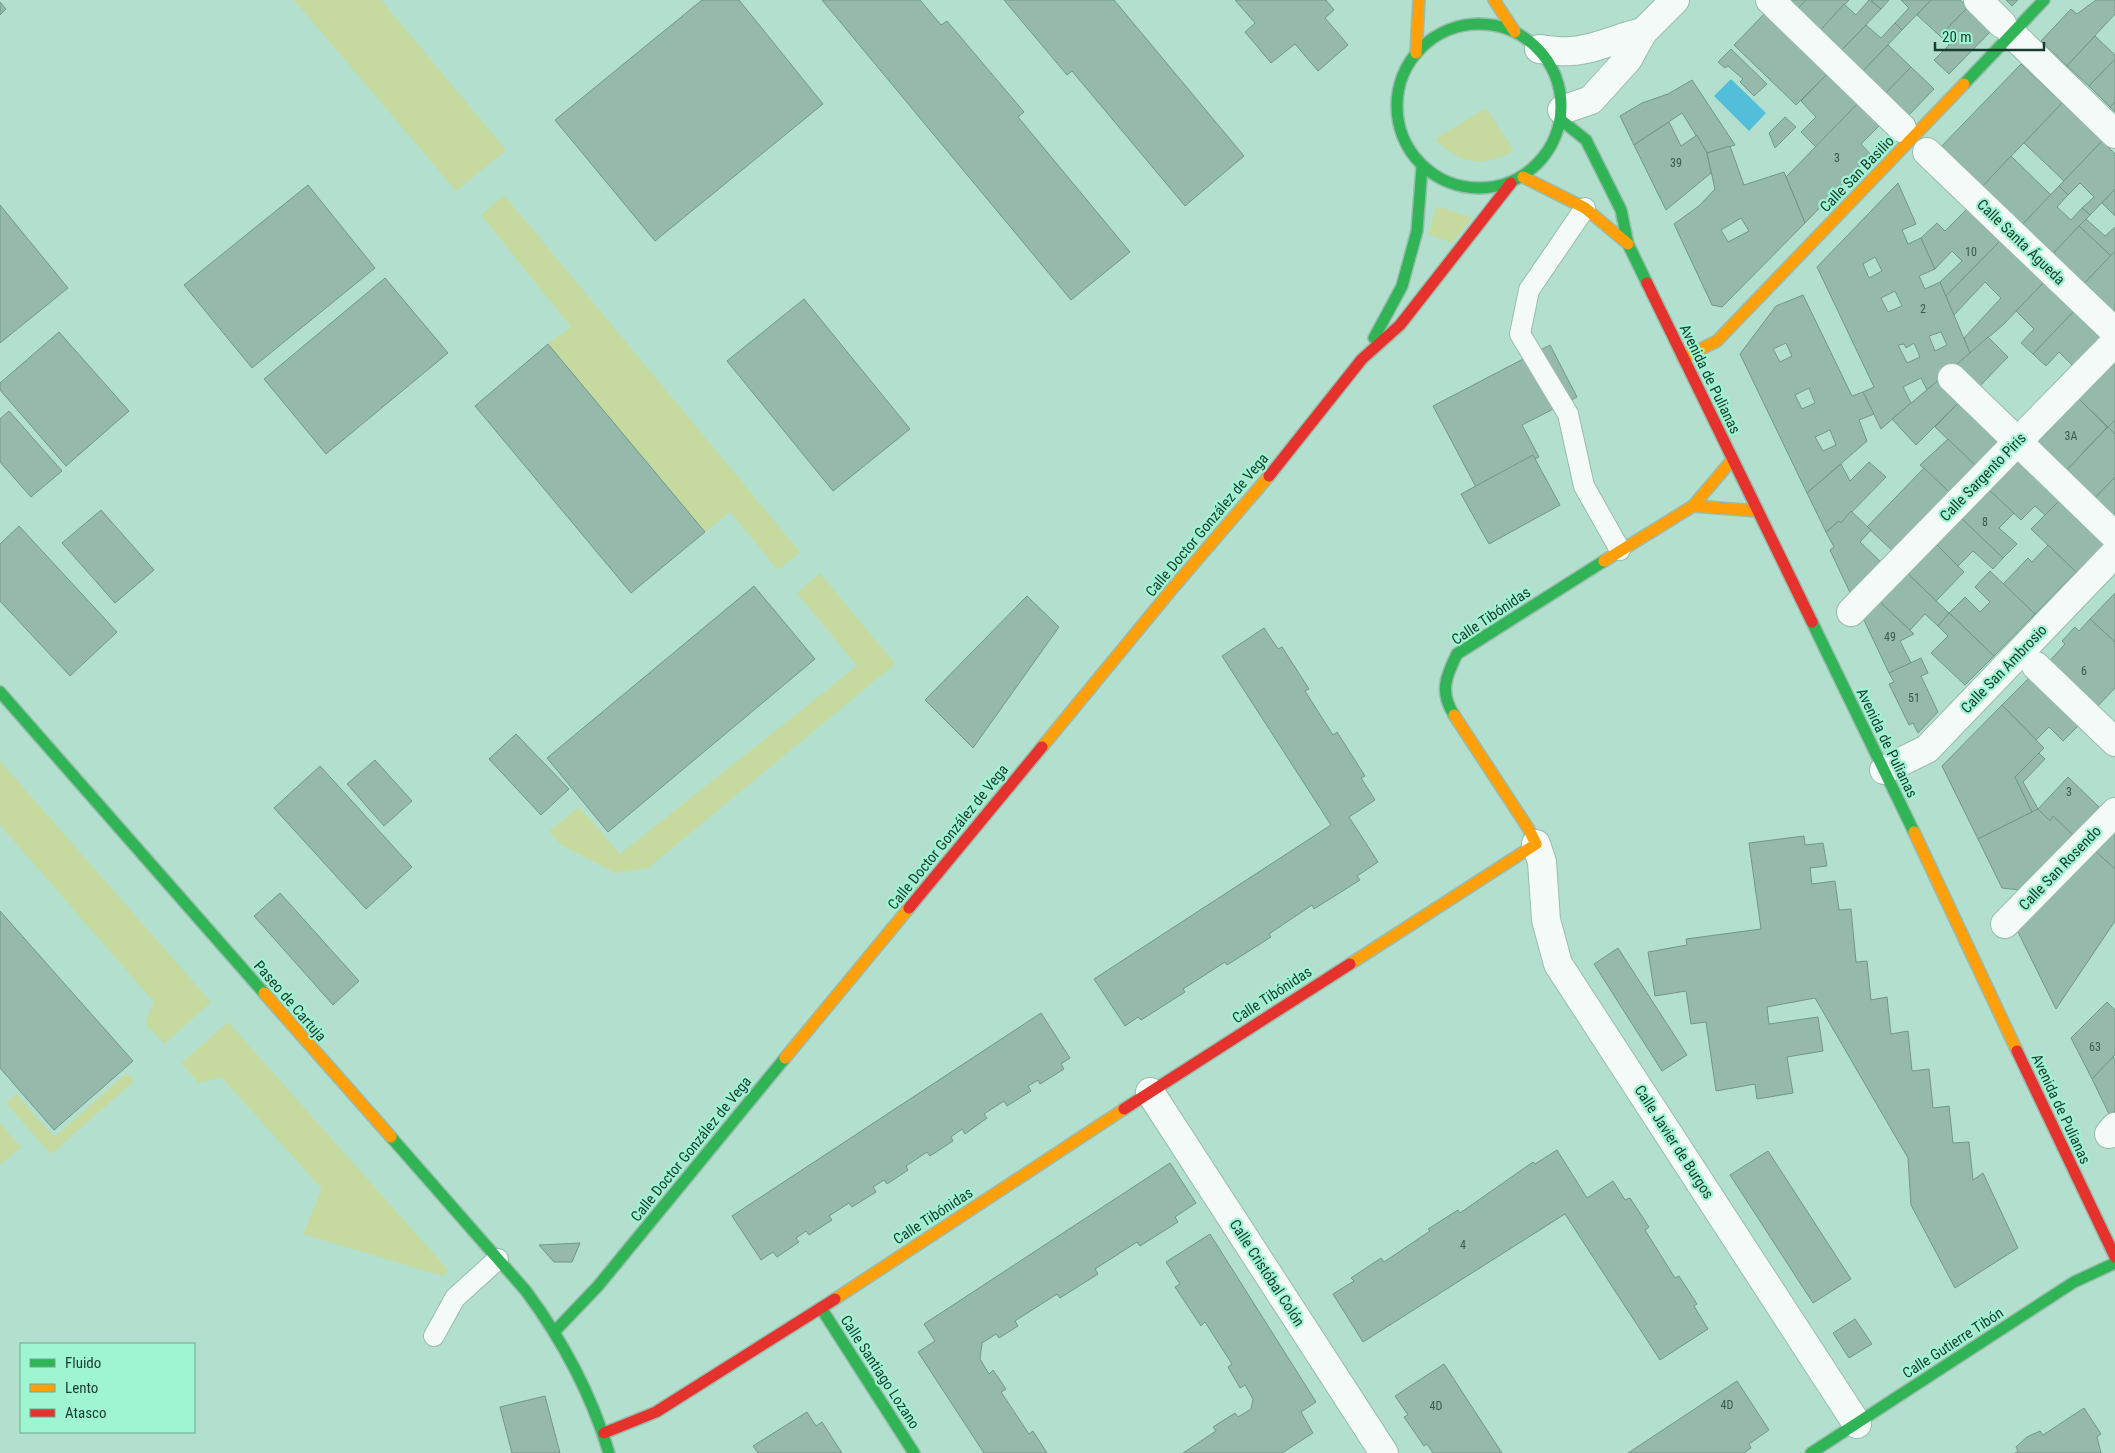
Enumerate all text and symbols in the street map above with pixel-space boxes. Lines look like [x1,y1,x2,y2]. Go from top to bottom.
scale bar [1935,20,2044,52]
text: 20 m [1942,28,1972,46]
street label: Calle San Basilio [1816,132,1898,216]
house number: 3 [1834,151,1840,165]
house number: 39 [1670,156,1682,170]
street label: Calle Santa Águeda [1973,195,2069,289]
house number: 10 [1965,245,1977,259]
house number: 2 [1920,302,1926,316]
street label: Avenida de Pulianas [1676,321,1744,437]
street label: Calle Sargento Piris [1936,429,2030,525]
house number: 3A [2065,429,2078,443]
street label: Calle Doctor González de Vega [1142,450,1272,600]
house number: 8 [1982,515,1988,529]
street label: Calle Tibónidas [1448,583,1534,649]
street label: Calle San Ambrosio [1957,621,2051,717]
house number: 49 [1884,630,1896,644]
house number: 6 [2081,664,2087,678]
street label: Avenida de Pulianas [1853,685,1921,801]
house number: 51 [1908,691,1920,705]
street label: Calle Doctor González de Vega [884,761,1012,913]
house number: 3 [2066,785,2072,799]
street label: Calle San Rosendo [2015,822,2105,914]
street label: Paseo de Cartuja [250,957,330,1045]
street label: Calle Tibónidas [1229,963,1315,1027]
house number: 63 [2089,1040,2101,1054]
street label: Avenida de Pulianas [2028,1051,2094,1167]
street label: Calle Doctor González de Vega [627,1073,755,1225]
street label: Calle Javier de Burgos [1631,1082,1718,1202]
street label: Calle Tibónidas [890,1184,976,1248]
street label: Calle Cristóbal Colón [1226,1216,1308,1330]
house number: 4 [1460,1238,1466,1252]
street label: Calle Gutierre Tibón [1899,1304,2007,1382]
street label: Calle Santiago Lozano [837,1312,923,1432]
legend [20,1343,195,1433]
text: Fluido [65,1354,101,1372]
text: Lento [65,1379,98,1397]
house number: 4D [1721,1398,1734,1412]
house number: 4D [1430,1399,1443,1413]
text: Atasco [65,1404,106,1422]

